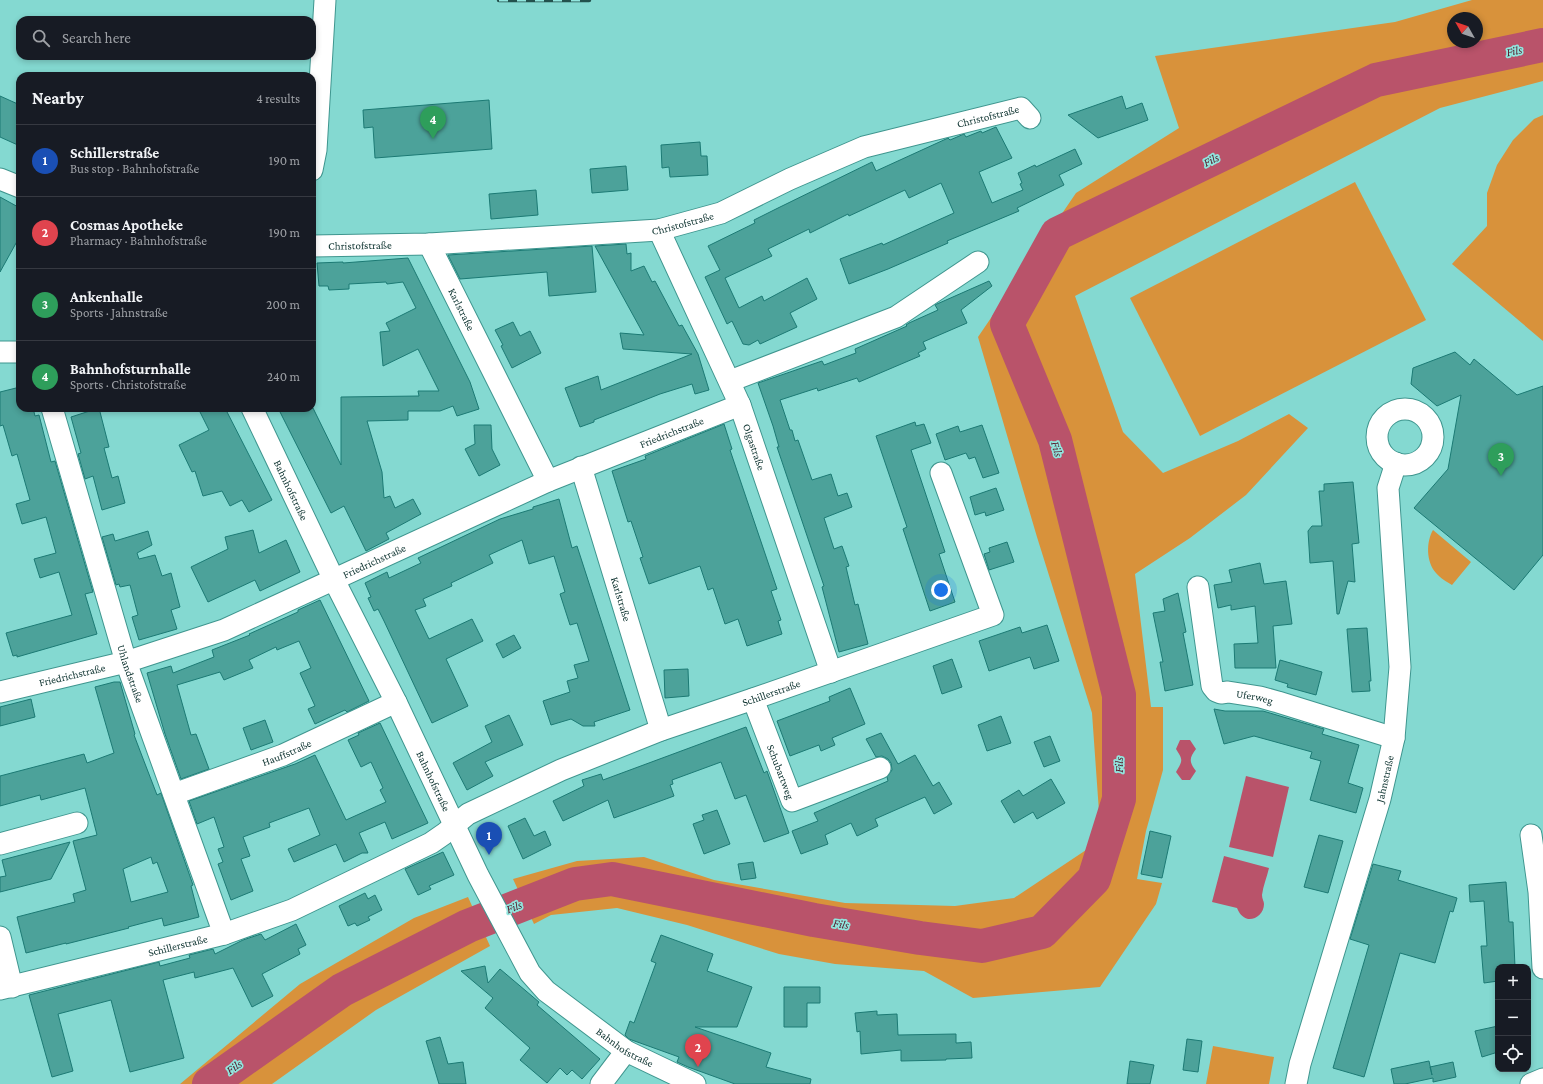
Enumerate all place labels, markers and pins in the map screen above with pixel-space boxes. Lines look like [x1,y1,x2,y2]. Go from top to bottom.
pin: 4 [420,106,446,139]
pin: 3 [1488,443,1514,476]
pin: 1 [476,822,502,855]
pin: 2 [685,1034,711,1067]

